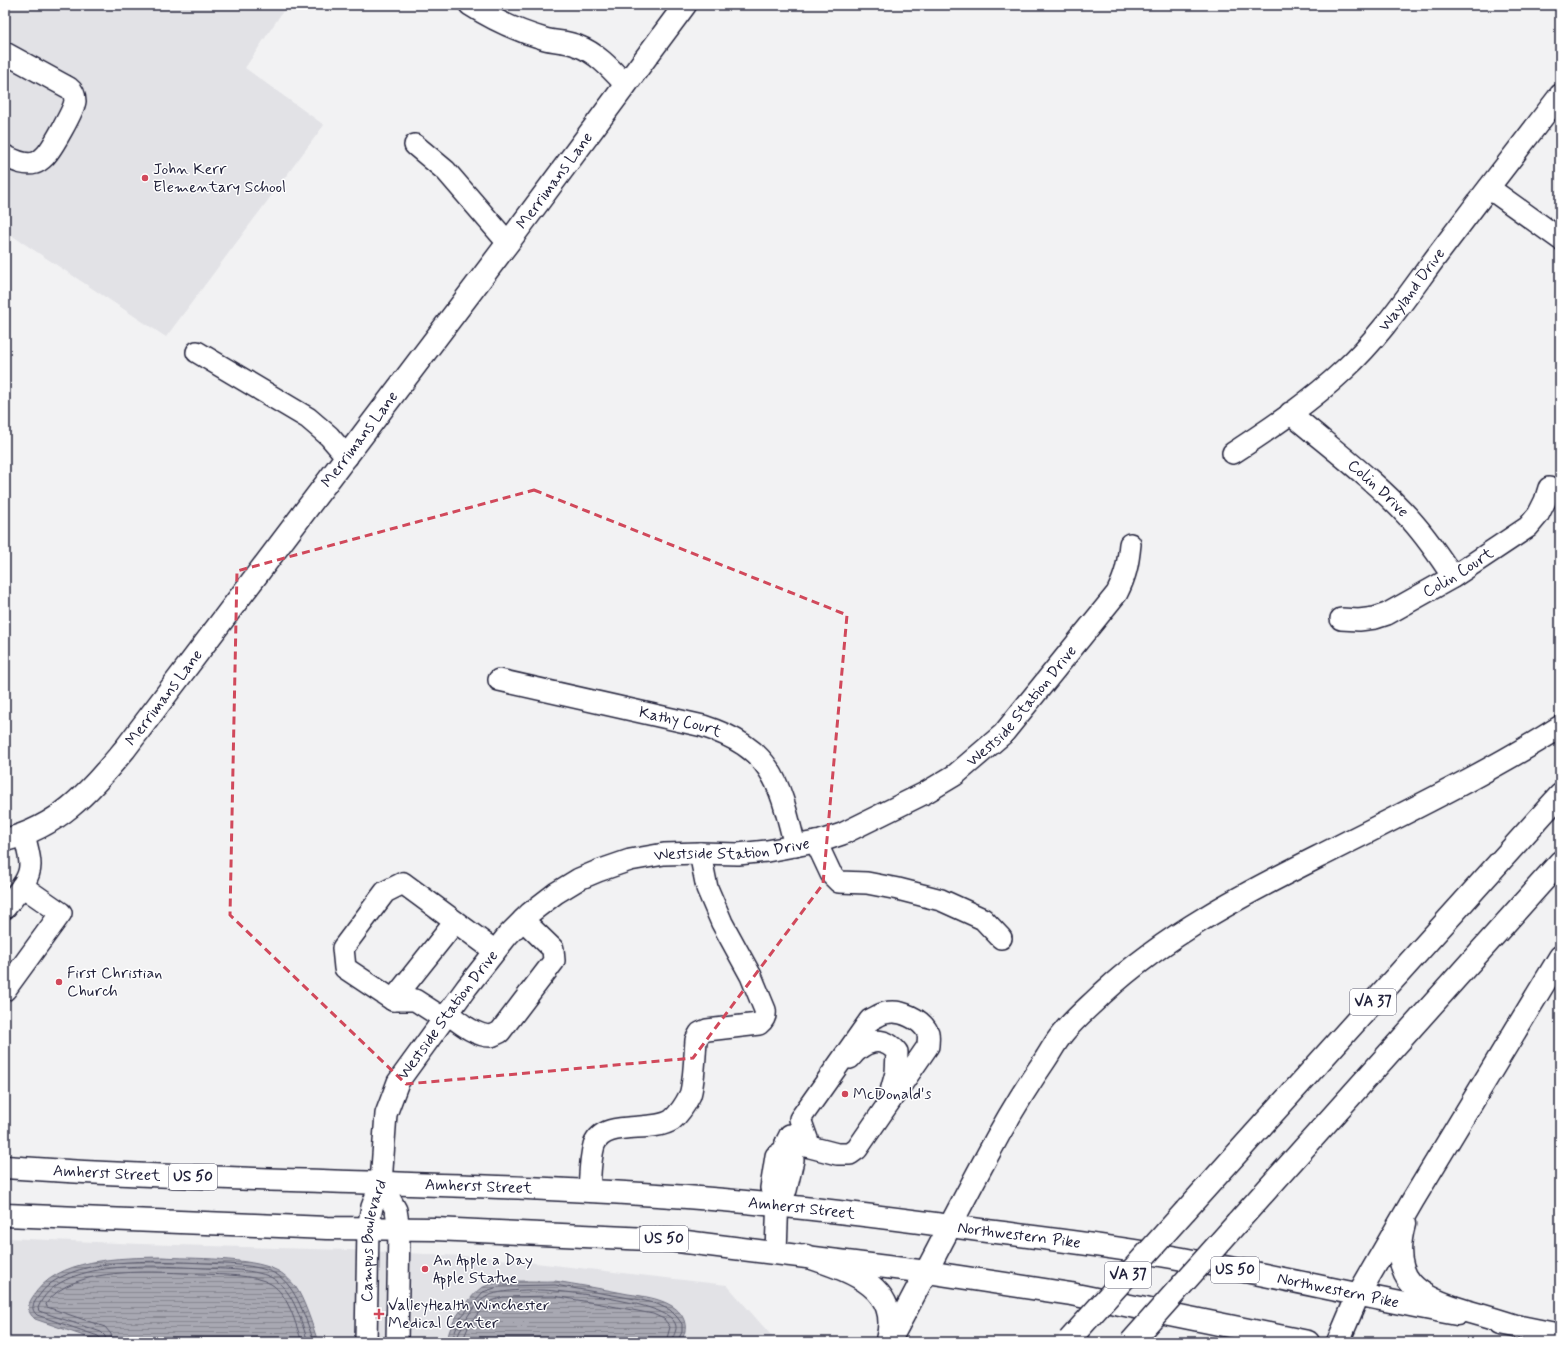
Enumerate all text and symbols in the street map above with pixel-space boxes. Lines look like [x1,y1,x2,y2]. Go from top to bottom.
street label: Merrimans Lane [511,128,597,233]
place label: John Kerr Elementary School [153,159,286,198]
marker: John Kerr Elementary School [140,173,150,183]
street label: Wayland Drive [1374,244,1450,336]
street label: Merrimans Lane [316,387,403,492]
street label: Colin Drive [1343,455,1414,522]
street label: Colin Court [1419,542,1498,602]
street label: Westside Station Drive [962,641,1081,771]
street label: Merrimans Lane [121,645,207,750]
street label: Kathy Court [637,701,725,743]
street label: Westside Station Drive [652,833,811,866]
street label: Westside Station Drive [393,946,503,1084]
place label: First Christian Church [67,963,162,1002]
marker: First Christian Church [54,977,64,987]
road number: VA 37 [1350,989,1396,1015]
place label: McDonald's [853,1084,932,1105]
marker: McDonald's [840,1089,850,1099]
street label: Amherst Street [53,1160,162,1186]
road number: US 50 [169,1164,217,1190]
street label: Amherst Street [425,1174,533,1199]
street label: Campus Boulevard [356,1176,392,1302]
street label: Amherst Street [747,1192,857,1224]
street label: Northwestern Pike [956,1217,1082,1253]
road number: US 50 [640,1226,688,1252]
place label: An Apple a Day Apple Statue [433,1250,533,1290]
road number: US 50 [1211,1257,1259,1283]
road number: VA 37 [1105,1262,1151,1288]
marker: An Apple a Day Apple Statue [420,1264,430,1274]
street label: Northwestern Pike [1275,1267,1401,1313]
place label: ValleyHealth Winchester Medical Center [388,1295,550,1334]
marker: ValleyHealth Winchester Medical Center [373,1308,385,1320]

